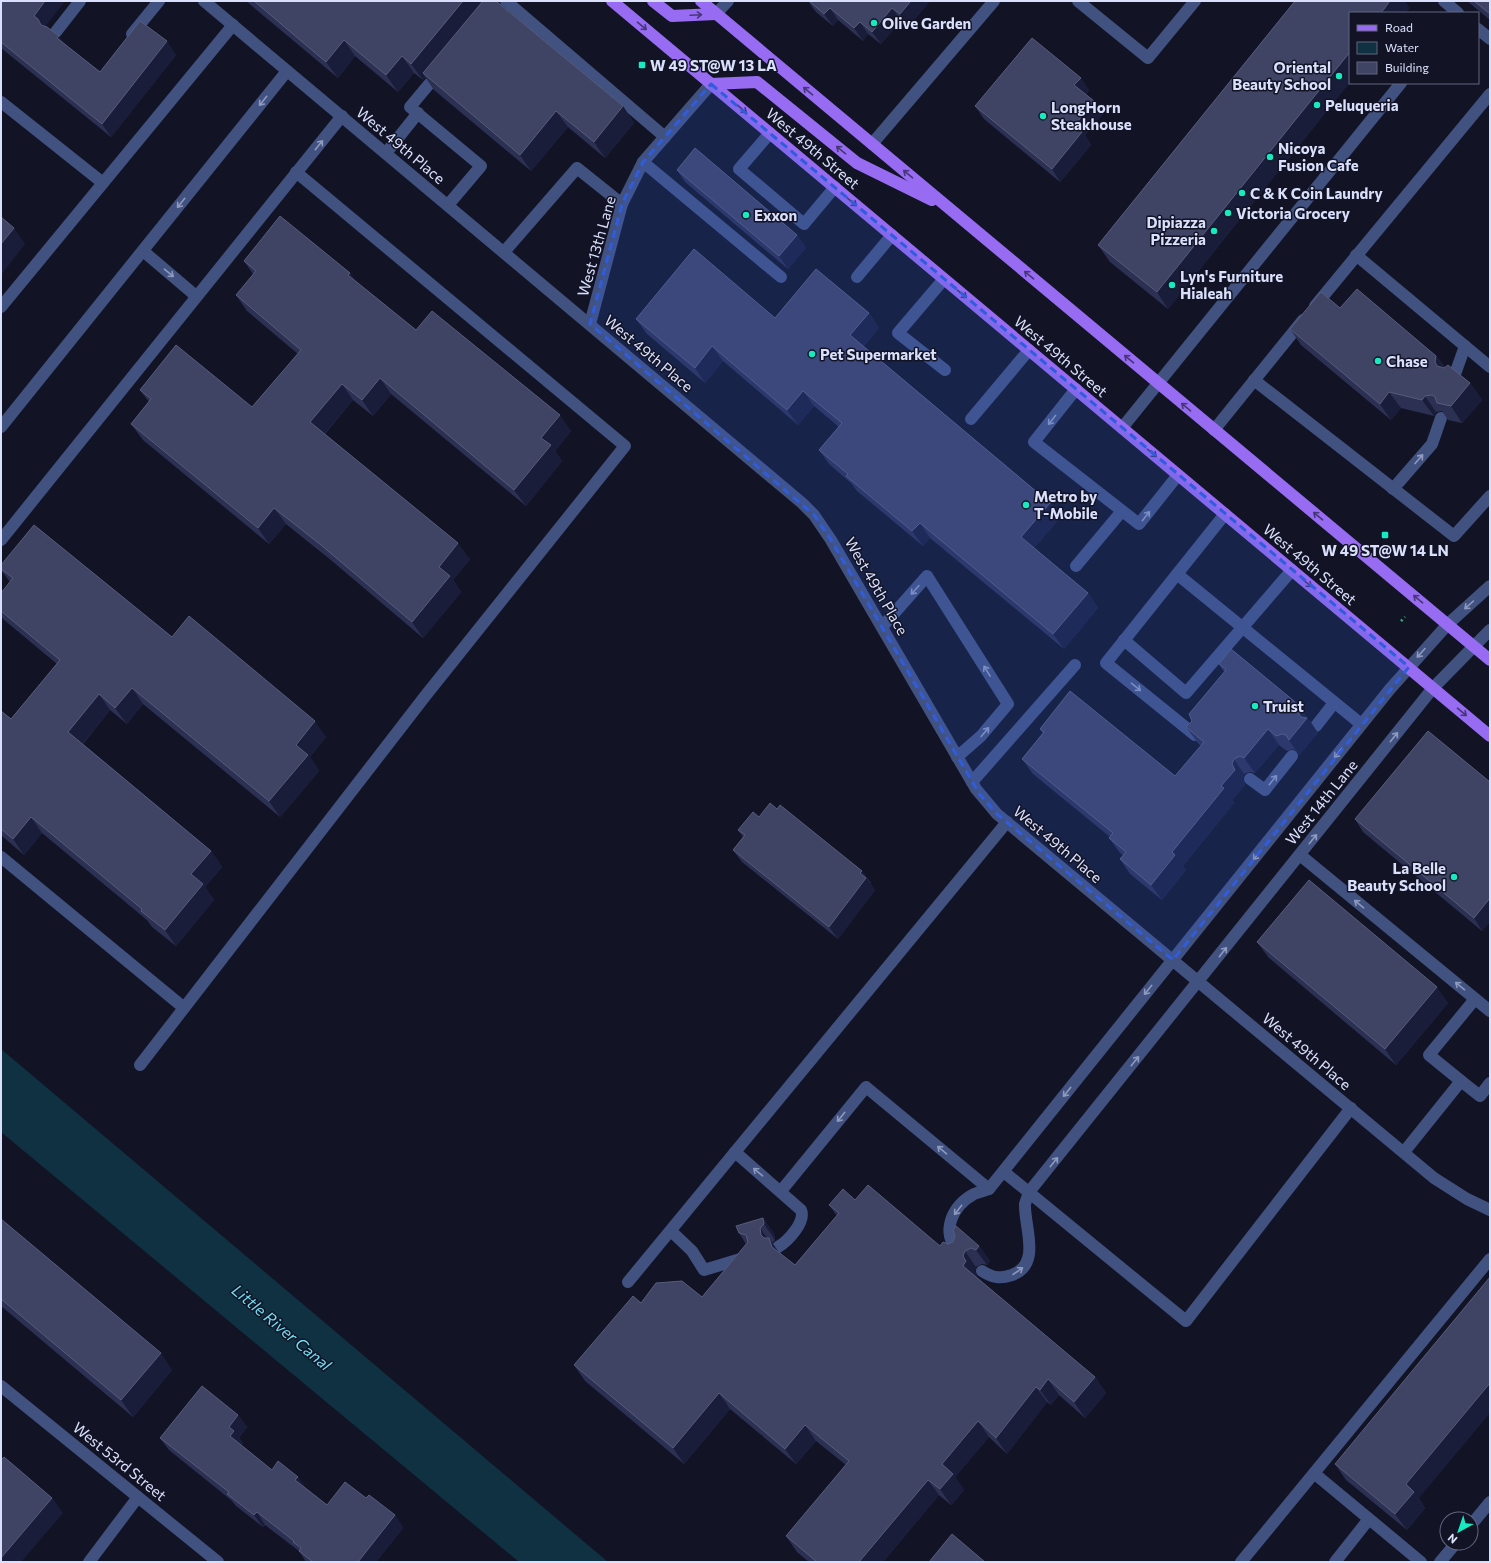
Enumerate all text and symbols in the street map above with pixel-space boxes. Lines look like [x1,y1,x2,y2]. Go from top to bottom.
one-way arrow [689,12,702,19]
legend [1349,12,1479,84]
place label: Olive Garden [882,14,971,32]
marker: Olive Garden [869,18,879,28]
text: Road [1385,20,1413,34]
one-way arrow [637,22,647,31]
text: Water [1385,40,1419,54]
place label: W 49 ST@W 13 LA [650,56,777,74]
place label: Oriental Beauty School [1232,58,1331,93]
marker: W 49 ST@W 13 LA [637,60,647,70]
text: Building [1385,60,1429,74]
marker: Oriental Beauty School [1334,71,1344,81]
one-way arrow [802,86,813,95]
one-way arrow [258,96,267,107]
place label: Peluqueria [1325,96,1399,114]
place label: LongHorn Steakhouse [1051,98,1132,133]
marker: Peluqueria [1312,100,1322,110]
street label: West 49th Place [353,103,449,187]
street label: West 49th Street [763,104,863,192]
one-way arrow [736,105,747,114]
marker: LongHorn Steakhouse [1038,111,1048,121]
one-way arrow [315,139,324,150]
place label: Nicoya Fusion Cafe [1278,139,1359,174]
one-way arrow [836,146,847,154]
marker: Nicoya Fusion Cafe [1265,152,1275,162]
one-way arrow [902,169,913,178]
place label: C & K Coin Laundry [1250,184,1384,202]
marker: C & K Coin Laundry [1237,188,1247,198]
street label: West 13th Lane [573,194,619,298]
one-way arrow [177,197,186,208]
one-way arrow [847,197,857,206]
place label: Victoria Grocery [1236,204,1351,222]
place label: Exxon [754,206,797,224]
marker: Victoria Grocery [1223,208,1233,218]
marker: Exxon [741,210,751,220]
place label: Dipiazza Pizzeria [1146,213,1206,248]
marker: Dipiazza Pizzeria [1209,226,1219,236]
place label: Lyn's Furniture Hialeah [1180,267,1283,302]
one-way arrow [164,269,175,278]
one-way arrow [1023,271,1034,280]
marker: Lyn's Furniture Hialeah [1167,280,1177,290]
one-way arrow [957,290,968,299]
street label: West 49th Place [601,311,697,395]
street label: West 49th Street [1011,312,1111,400]
place label: Pet Supermarket [820,345,937,363]
marker: Pet Supermarket [807,349,817,359]
place label: Chase [1386,352,1428,370]
one-way arrow [1123,354,1134,363]
marker: Chase [1373,356,1383,366]
one-way arrow [1181,402,1192,411]
one-way arrow [1047,414,1056,425]
one-way arrow [1146,448,1157,457]
one-way arrow [1414,454,1423,465]
place label: Metro by T-Mobile [1034,487,1098,522]
marker: Metro by T-Mobile [1021,500,1031,510]
one-way arrow [1141,511,1150,522]
one-way arrow [1313,512,1323,521]
street label: West 49th Street [1260,520,1360,608]
marker: W 49 ST@W 14 LN [1380,530,1390,540]
street label: West 49th Place [842,534,912,638]
place label: W 49 ST@W 14 LN [1321,541,1449,559]
one-way arrow [1301,578,1312,587]
one-way arrow [910,585,920,595]
one-way arrow [1412,595,1423,604]
one-way arrow [1464,601,1474,610]
one-way arrow [1417,648,1426,658]
one-way arrow [983,666,991,677]
one-way arrow [1131,683,1142,691]
place label: Truist [1263,697,1304,715]
marker: Truist [1250,701,1260,711]
one-way arrow [1456,707,1467,716]
one-way arrow [980,727,989,738]
one-way arrow [1390,732,1398,743]
one-way arrow [1334,748,1343,759]
street label: West 14th Lane [1281,756,1361,848]
one-way arrow [1268,774,1277,785]
street label: West 49th Place [1010,802,1106,886]
one-way arrow [1308,833,1317,844]
one-way arrow [1253,849,1261,860]
place label: La Belle Beauty School [1347,859,1446,894]
marker: La Belle Beauty School [1449,872,1459,882]
one-way arrow [1354,899,1365,908]
one-way arrow [1219,946,1228,957]
one-way arrow [1454,982,1465,991]
one-way arrow [1144,985,1153,996]
street label: West 49th Place [1259,1009,1355,1093]
one-way arrow [1131,1055,1140,1066]
one-way arrow [1063,1086,1072,1097]
one-way arrow [837,1112,846,1123]
one-way arrow [937,1146,948,1155]
one-way arrow [1049,1156,1058,1167]
one-way arrow [753,1167,764,1176]
one-way arrow [953,1204,962,1215]
one-way arrow [1012,1267,1023,1275]
water label: Little River Canal [229,1280,336,1375]
street label: West 53rd Street [70,1418,170,1504]
north arrow [1439,1511,1479,1551]
text: N [1445,1531,1460,1547]

